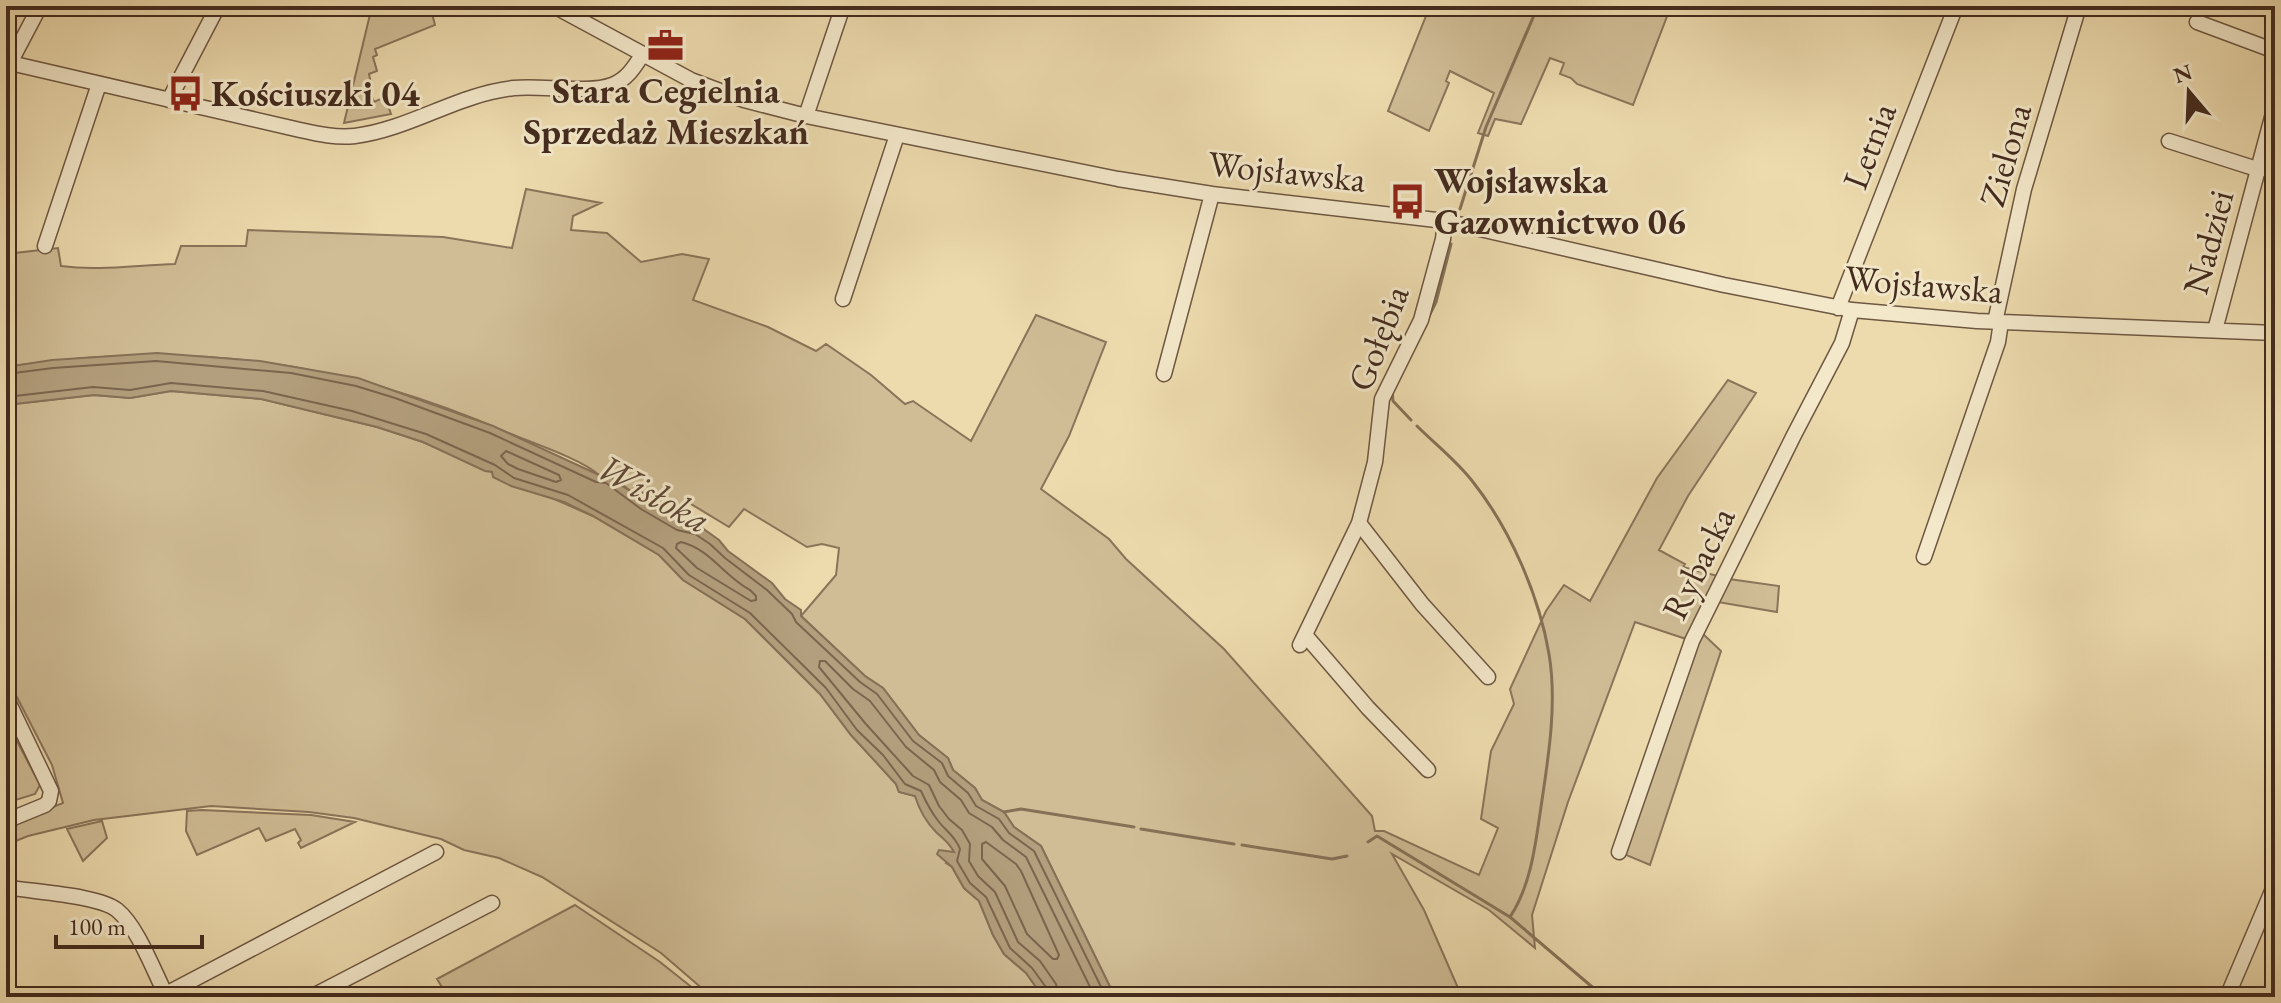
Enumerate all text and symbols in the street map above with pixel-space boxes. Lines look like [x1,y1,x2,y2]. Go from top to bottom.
office icon: Stara Cegielnia Sprzedaż Mieszkań [647,26,685,64]
north arrow [2149,52,2229,132]
text: N [2170,57,2196,90]
place label: Stara Cegielnia Sprzedaż Mieszkań [523,67,809,155]
place label: Kościuszki 04 [211,70,421,117]
bus stop icon: Kościuszki 04 [166,74,204,112]
street label: Letnia [1831,96,1907,196]
street label: Zielona [1968,98,2042,212]
street label: Wojsławska [1206,139,1369,203]
place label: Wojsławska Gazownictwo 06 [1434,157,1686,245]
bus stop icon: Wojsławska Gazownictwo 06 [1389,182,1427,220]
street label: Nadziei [2172,184,2245,299]
street label: Wojsławska [1843,254,2005,314]
street label: Gołębia [1337,278,1420,397]
water label: Wisłoka [589,442,719,544]
street label: Rybacka [1651,498,1746,627]
scale bar [56,899,202,949]
text: 100 m [68,911,126,942]

